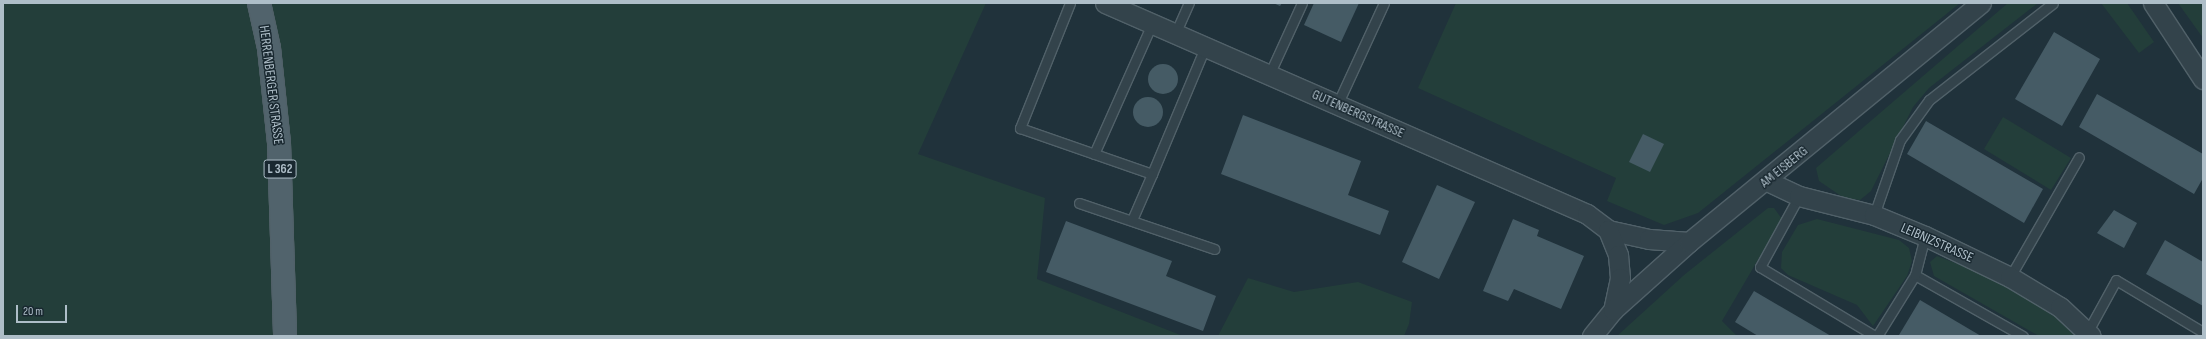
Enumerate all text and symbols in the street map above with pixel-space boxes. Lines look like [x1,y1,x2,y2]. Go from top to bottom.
street label: HERRENBERGER STRASSE [255,24,287,146]
street label: GUTENBERGSTRASSE [1309,86,1407,142]
street label: AM EISBERG [1757,143,1811,191]
road number: L 362 [263,158,297,180]
street label: LEIBNIZSTRASSE [1898,220,1976,266]
scale bar [18,297,69,323]
text: 20 m [23,304,43,319]

